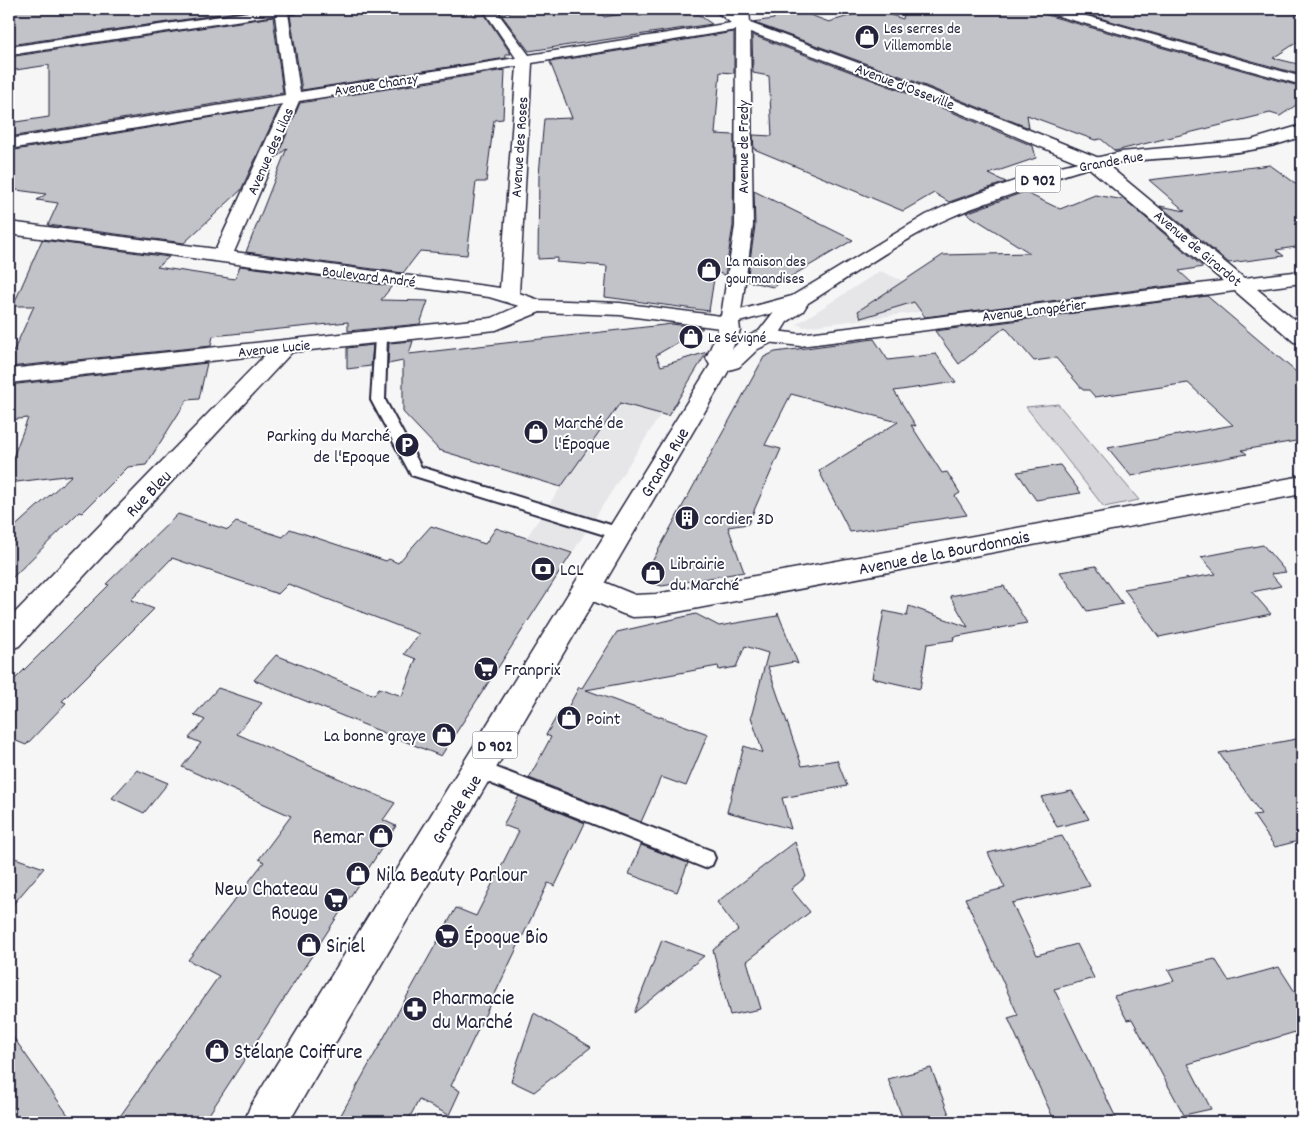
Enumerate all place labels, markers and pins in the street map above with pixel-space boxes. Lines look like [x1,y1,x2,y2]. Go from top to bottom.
place label: Les serres de Villemomble [884,19,961,58]
shop icon: Les serres de Villemomble [854,24,880,50]
place label: La maison des gourmandises [726,252,806,291]
shop icon: La maison des gourmandises [696,257,722,283]
shop icon: Le Sévigné [678,324,704,350]
place label: Le Sévigné [708,328,766,350]
place label: Marché de l'Époque [554,412,623,458]
shop icon: Marché de l'Époque [523,419,549,445]
place label: Parking du Marché de l'Epoque [266,425,390,471]
parking icon: Parking du Marché de l'Epoque [394,432,420,458]
building icon: cordier 3D [674,505,700,531]
place label: cordier 3D [704,508,774,533]
place label: Librairie du Marché [670,553,739,599]
bank icon: LCL [530,556,556,582]
place label: LCL [560,559,584,584]
shop icon: Librairie du Marché [640,560,666,586]
supermarket icon: Franprix [473,656,499,682]
place label: Franprix [504,659,561,684]
shop icon: Point [556,705,582,731]
place label: Point [586,708,621,733]
shop icon: La bonne graye [431,722,457,748]
place label: La bonne graye [323,725,426,750]
shop icon: Remar [368,823,394,849]
place label: Remar [312,824,364,854]
shop icon: Nila Beauty Parlour [345,861,371,887]
place label: Nila Beauty Parlour [376,862,528,892]
place label: New Chateau Rouge [214,876,318,930]
supermarket icon: New Chateau Rouge [323,887,349,913]
supermarket icon: Époque Bio [434,923,460,949]
place label: Époque Bio [464,924,548,954]
shop icon: Siriel [296,932,322,958]
place label: Siriel [326,933,365,963]
place label: Pharmacie du Marché [432,985,515,1039]
pharmacy icon: Pharmacie du Marché [402,996,428,1022]
shop icon: Stélane Coiffure [204,1038,230,1064]
place label: Stélane Coiffure [234,1039,363,1069]

